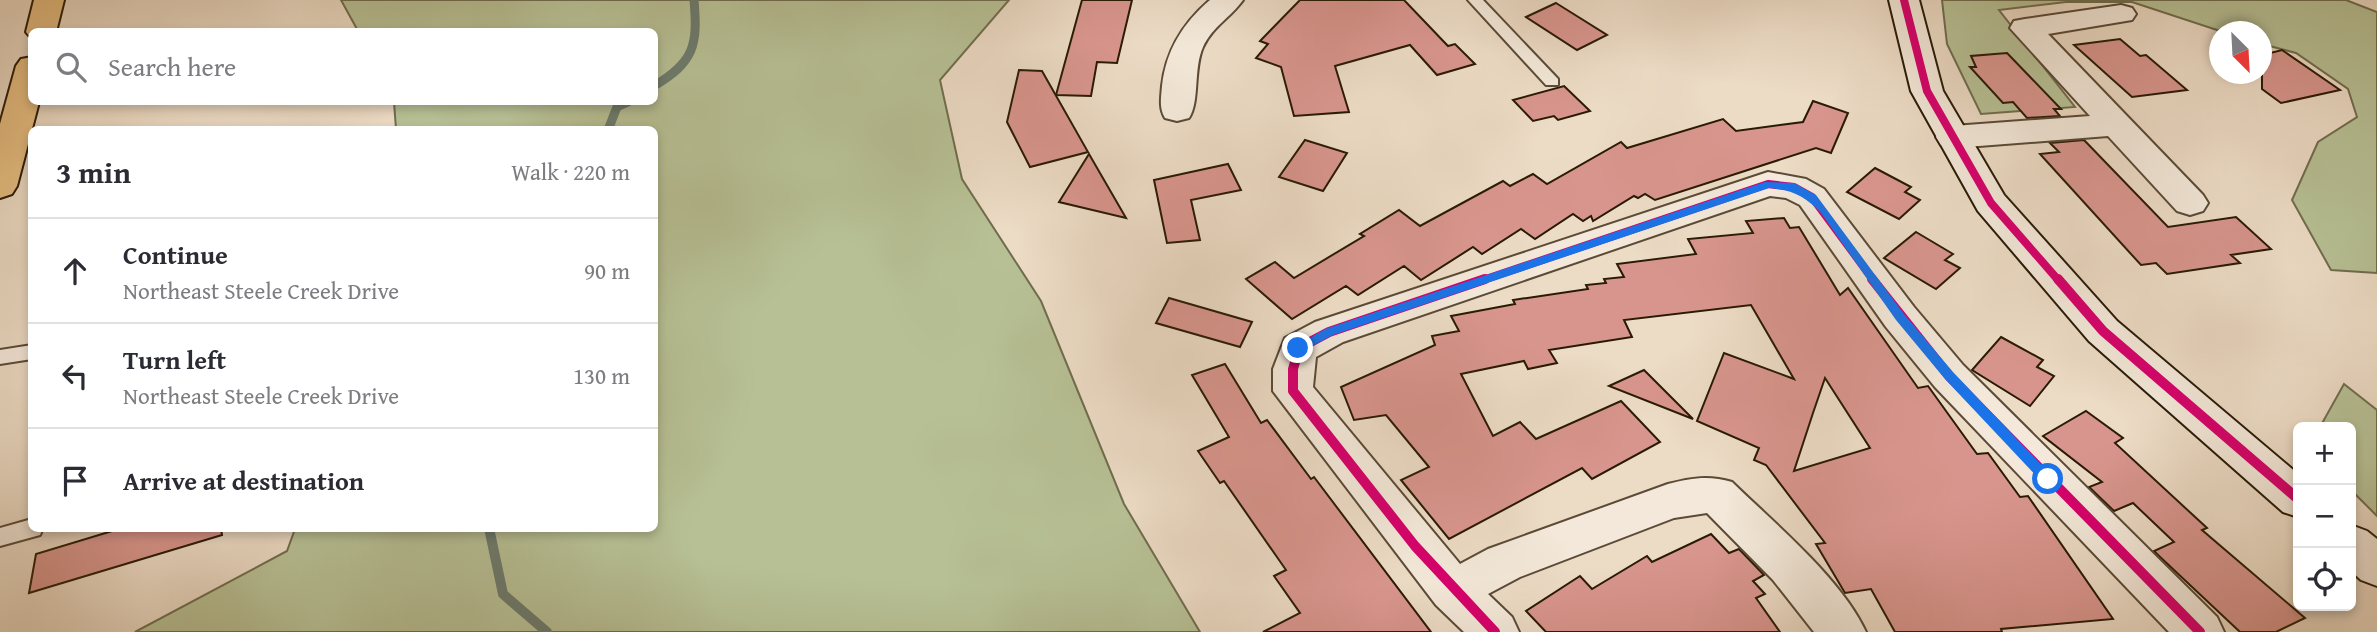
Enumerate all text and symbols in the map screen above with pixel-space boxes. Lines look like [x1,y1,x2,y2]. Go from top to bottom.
north arrow [2209,21,2272,84]
search box [28,28,658,105]
text: Search here [108,47,236,86]
icon: search [52,48,90,86]
text: 3 min [56,150,131,194]
text: Walk · 220 m [511,155,630,188]
text: Continue [123,235,228,274]
icon: ahead [56,252,94,290]
text: 90 m [584,254,630,287]
text: Northeast Steele Creek Drive [123,274,399,307]
route end [1282,332,1313,363]
text: Turn left [123,340,226,379]
icon: left [56,357,94,395]
text: 130 m [573,359,630,392]
text: Northeast Steele Creek Drive [123,379,399,412]
map controls [2293,422,2356,611]
button: + [2293,422,2356,485]
text: Arrive at destination [123,461,364,500]
icon: arrive [56,462,94,500]
route start [2032,463,2063,494]
button: − [2293,485,2356,548]
button: locate [2293,548,2356,611]

